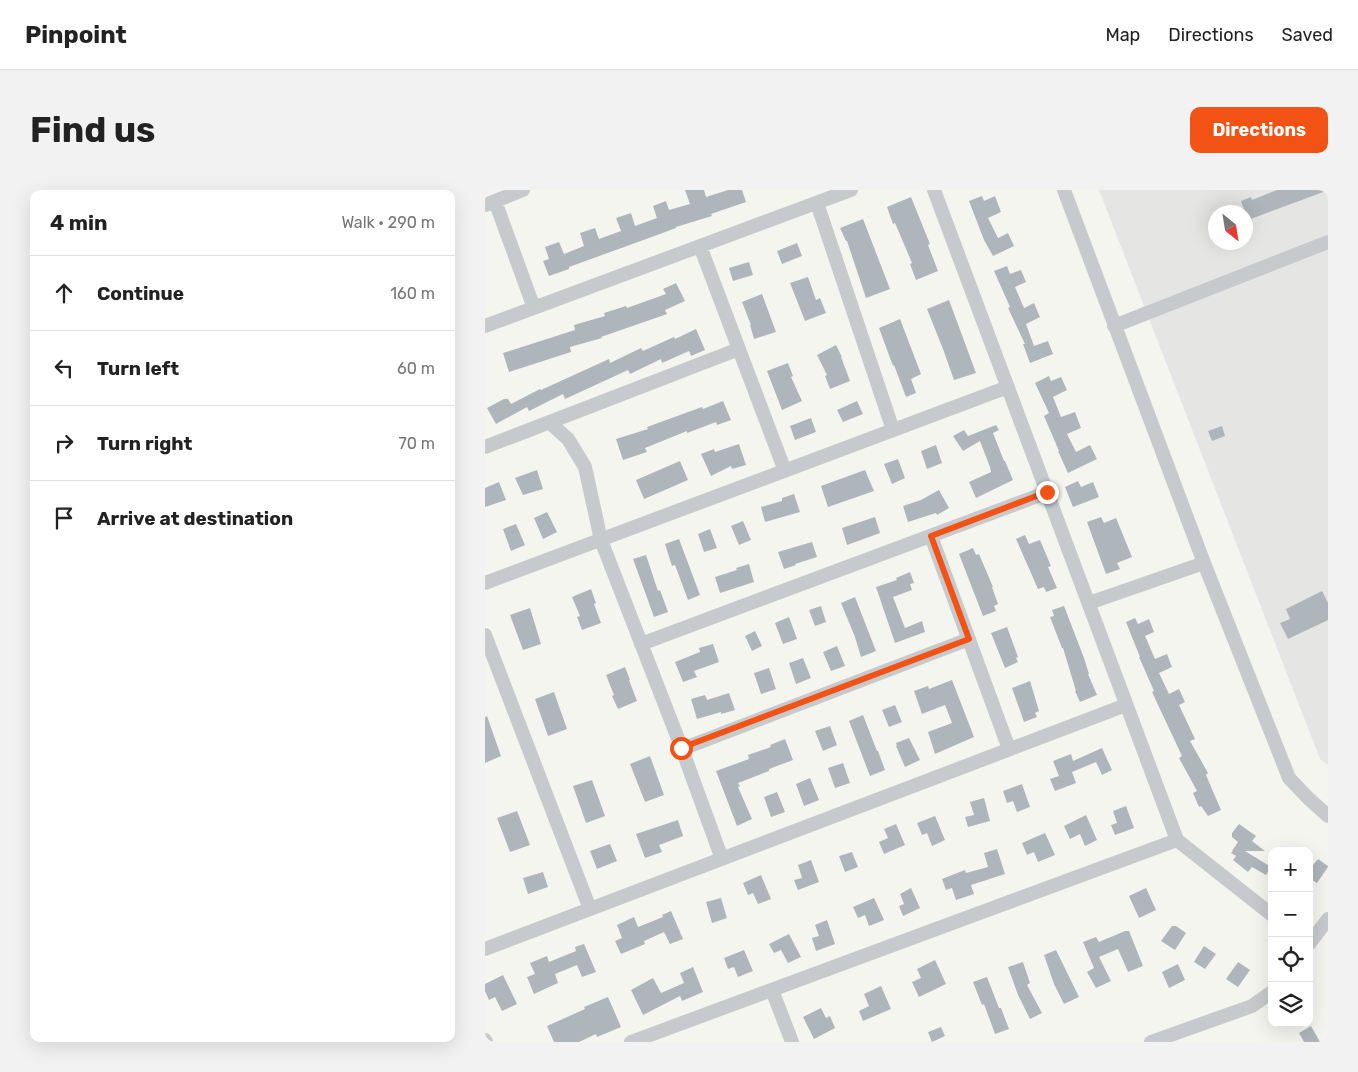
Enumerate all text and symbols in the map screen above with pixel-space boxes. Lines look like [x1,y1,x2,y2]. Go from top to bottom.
text: Pinpoint [25,21,127,49]
text: Map [1105,24,1140,46]
text: Directions [1168,24,1254,46]
text: Saved [1282,24,1333,46]
button: Directions [1190,107,1328,153]
text: Find us [30,109,155,151]
north arrow [1208,205,1253,250]
text: 4 min [50,210,108,235]
text: Walk · 290 m [341,213,435,232]
icon: ahead [50,279,78,307]
text: Continue [97,282,184,305]
text: 160 m [390,284,435,303]
icon: left [50,354,78,382]
text: Turn left [97,357,179,380]
text: 60 m [397,359,435,378]
icon: right [50,429,78,457]
text: Turn right [97,432,192,455]
text: 70 m [398,434,435,453]
route end [1036,481,1059,504]
icon: arrive [50,504,78,532]
text: Arrive at destination [97,507,293,530]
route start [670,737,693,760]
map controls [1268,847,1313,1027]
button: + [1268,847,1313,892]
button: − [1268,892,1313,937]
button: locate [1268,937,1313,982]
button: layers [1268,982,1313,1027]

